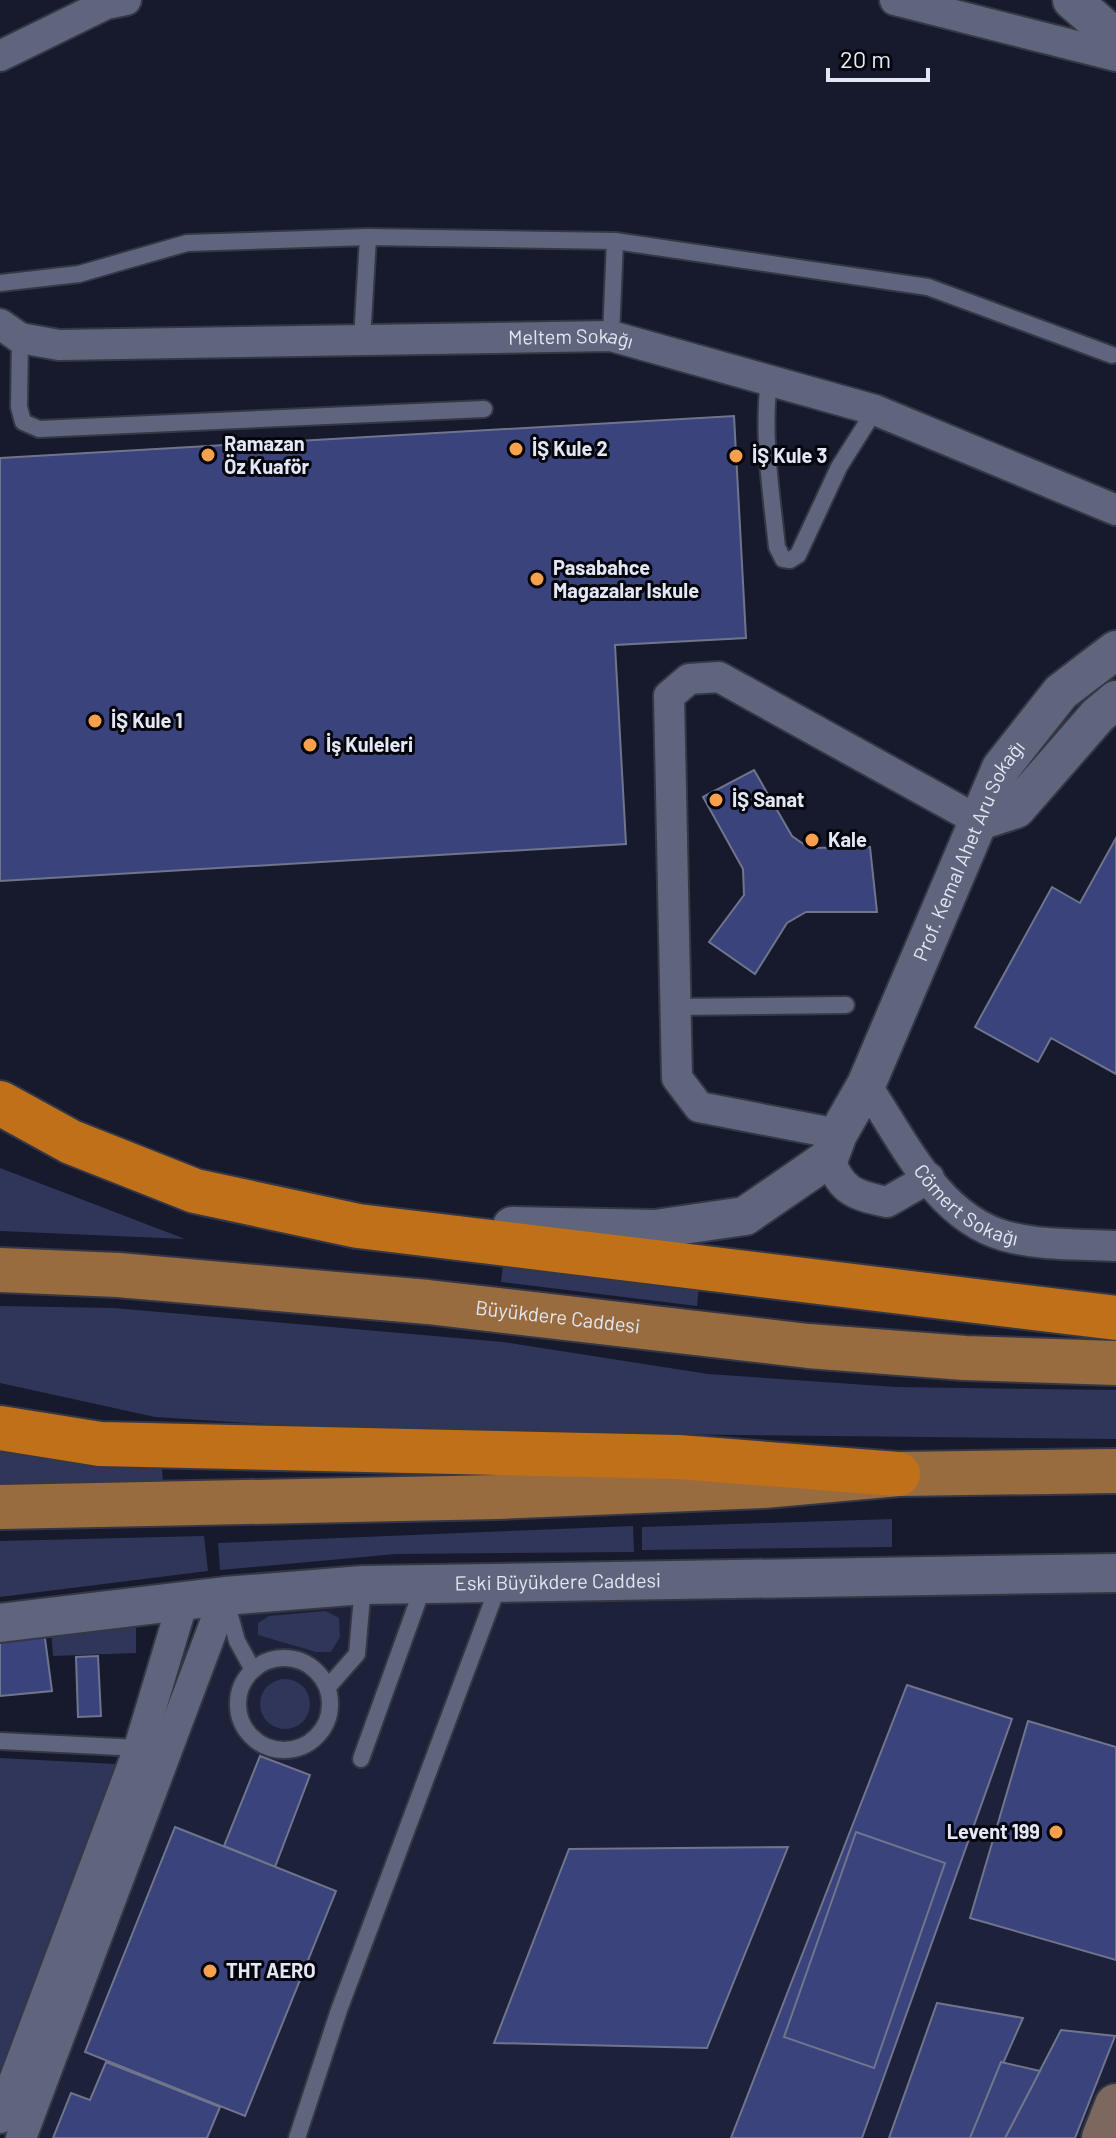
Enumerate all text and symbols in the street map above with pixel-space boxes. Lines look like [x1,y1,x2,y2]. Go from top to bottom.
scale bar [828,32,928,82]
text: 20 m [840,44,891,73]
street label: Meltem Sokağı [508,323,636,353]
place label: Ramazan Öz Kuaför [224,431,309,478]
place label: İŞ Kule 2 [532,436,608,460]
marker: İŞ Kule 2 [507,440,525,458]
place label: İŞ Kule 3 [752,443,827,467]
marker: Ramazan Öz Kuaför [199,446,217,464]
marker: İŞ Kule 3 [727,447,745,465]
place label: Pasabahce Magazalar Iskule [553,555,699,602]
marker: Pasabahce Magazalar Iskule [528,570,546,588]
place label: İŞ Kule 1 [111,708,182,732]
marker: İŞ Kule 1 [86,712,104,730]
place label: İş Kuleleri [326,732,413,756]
street label: Prof. Kemal Ahet Aru Sokağı [907,735,1029,964]
marker: İş Kuleleri [301,736,319,754]
place label: İŞ Sanat [732,787,804,811]
marker: İŞ Sanat [707,791,725,809]
place label: Kale [828,827,867,851]
marker: Kale [803,831,821,849]
street label: Cömert Sokağı [909,1159,1020,1250]
street label: Büyükdere Caddesi [474,1295,642,1337]
street label: Eski Büyükdere Caddesi [455,1567,661,1595]
place label: Levent 199 [947,1819,1040,1843]
marker: Levent 199 [1047,1823,1065,1841]
place label: THT AERO [226,1958,316,1982]
marker: THT AERO [201,1962,219,1980]

